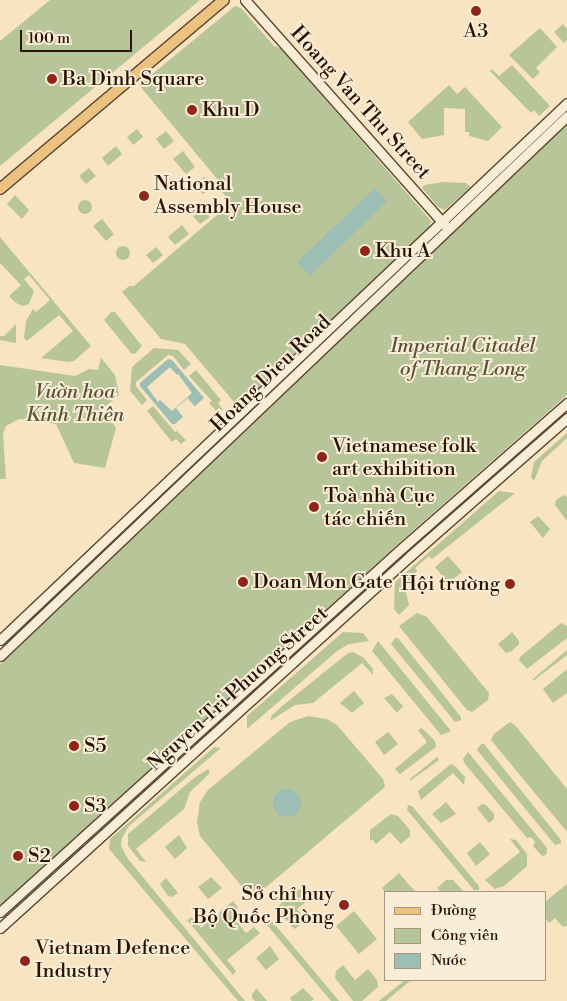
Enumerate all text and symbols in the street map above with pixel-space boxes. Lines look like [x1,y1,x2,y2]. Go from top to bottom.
marker: A3 [470,5,482,17]
place label: A3 [464,19,488,43]
scale bar [22,20,135,52]
street label: Hoang Van Thu Street [285,21,435,185]
text: 100 m [28,29,70,48]
place label: Ba Dinh Square [62,67,204,91]
marker: Ba Dinh Square [46,73,58,85]
place label: Khu D [202,98,260,122]
marker: Khu D [186,104,198,116]
place label: National Assembly House [154,173,302,220]
marker: National Assembly House [138,190,150,202]
place label: Khu A [375,239,431,263]
marker: Khu A [359,245,371,257]
street label: Hoang Dieu Road [206,311,336,437]
park label: Imperial Citadel of Thang Long [390,334,536,381]
park label: Vườn hoa Kính Thiên [26,380,124,427]
place label: Vietnamese folk art exhibition [332,434,476,481]
marker: Vietnamese folk art exhibition [316,451,328,463]
place label: Toà nhà Cục tác chiến [324,484,435,531]
marker: Toà nhà Cục tác chiến [308,501,320,513]
place label: Doan Mon Gate [253,570,393,594]
place label: Hội trường [401,572,500,596]
marker: Doan Mon Gate [237,576,249,588]
marker: Hội trường [504,578,516,590]
street label: Nguyen Tri Phuong Street [143,602,333,776]
place label: S5 [84,734,106,758]
marker: S5 [68,740,80,752]
place label: S3 [84,794,107,818]
marker: S3 [68,800,80,812]
place label: S2 [28,844,51,868]
marker: S2 [12,850,24,862]
place label: Sở chỉ huy Bộ Quốc Phòng [193,882,334,929]
legend [384,891,547,981]
marker: Sở chỉ huy Bộ Quốc Phòng [338,899,350,911]
text: Đường [431,901,476,920]
text: Công viên [431,926,498,945]
place label: Vietnam Defence Industry [35,937,190,984]
text: Nước [431,951,467,970]
marker: Vietnam Defence Industry [19,955,31,967]

